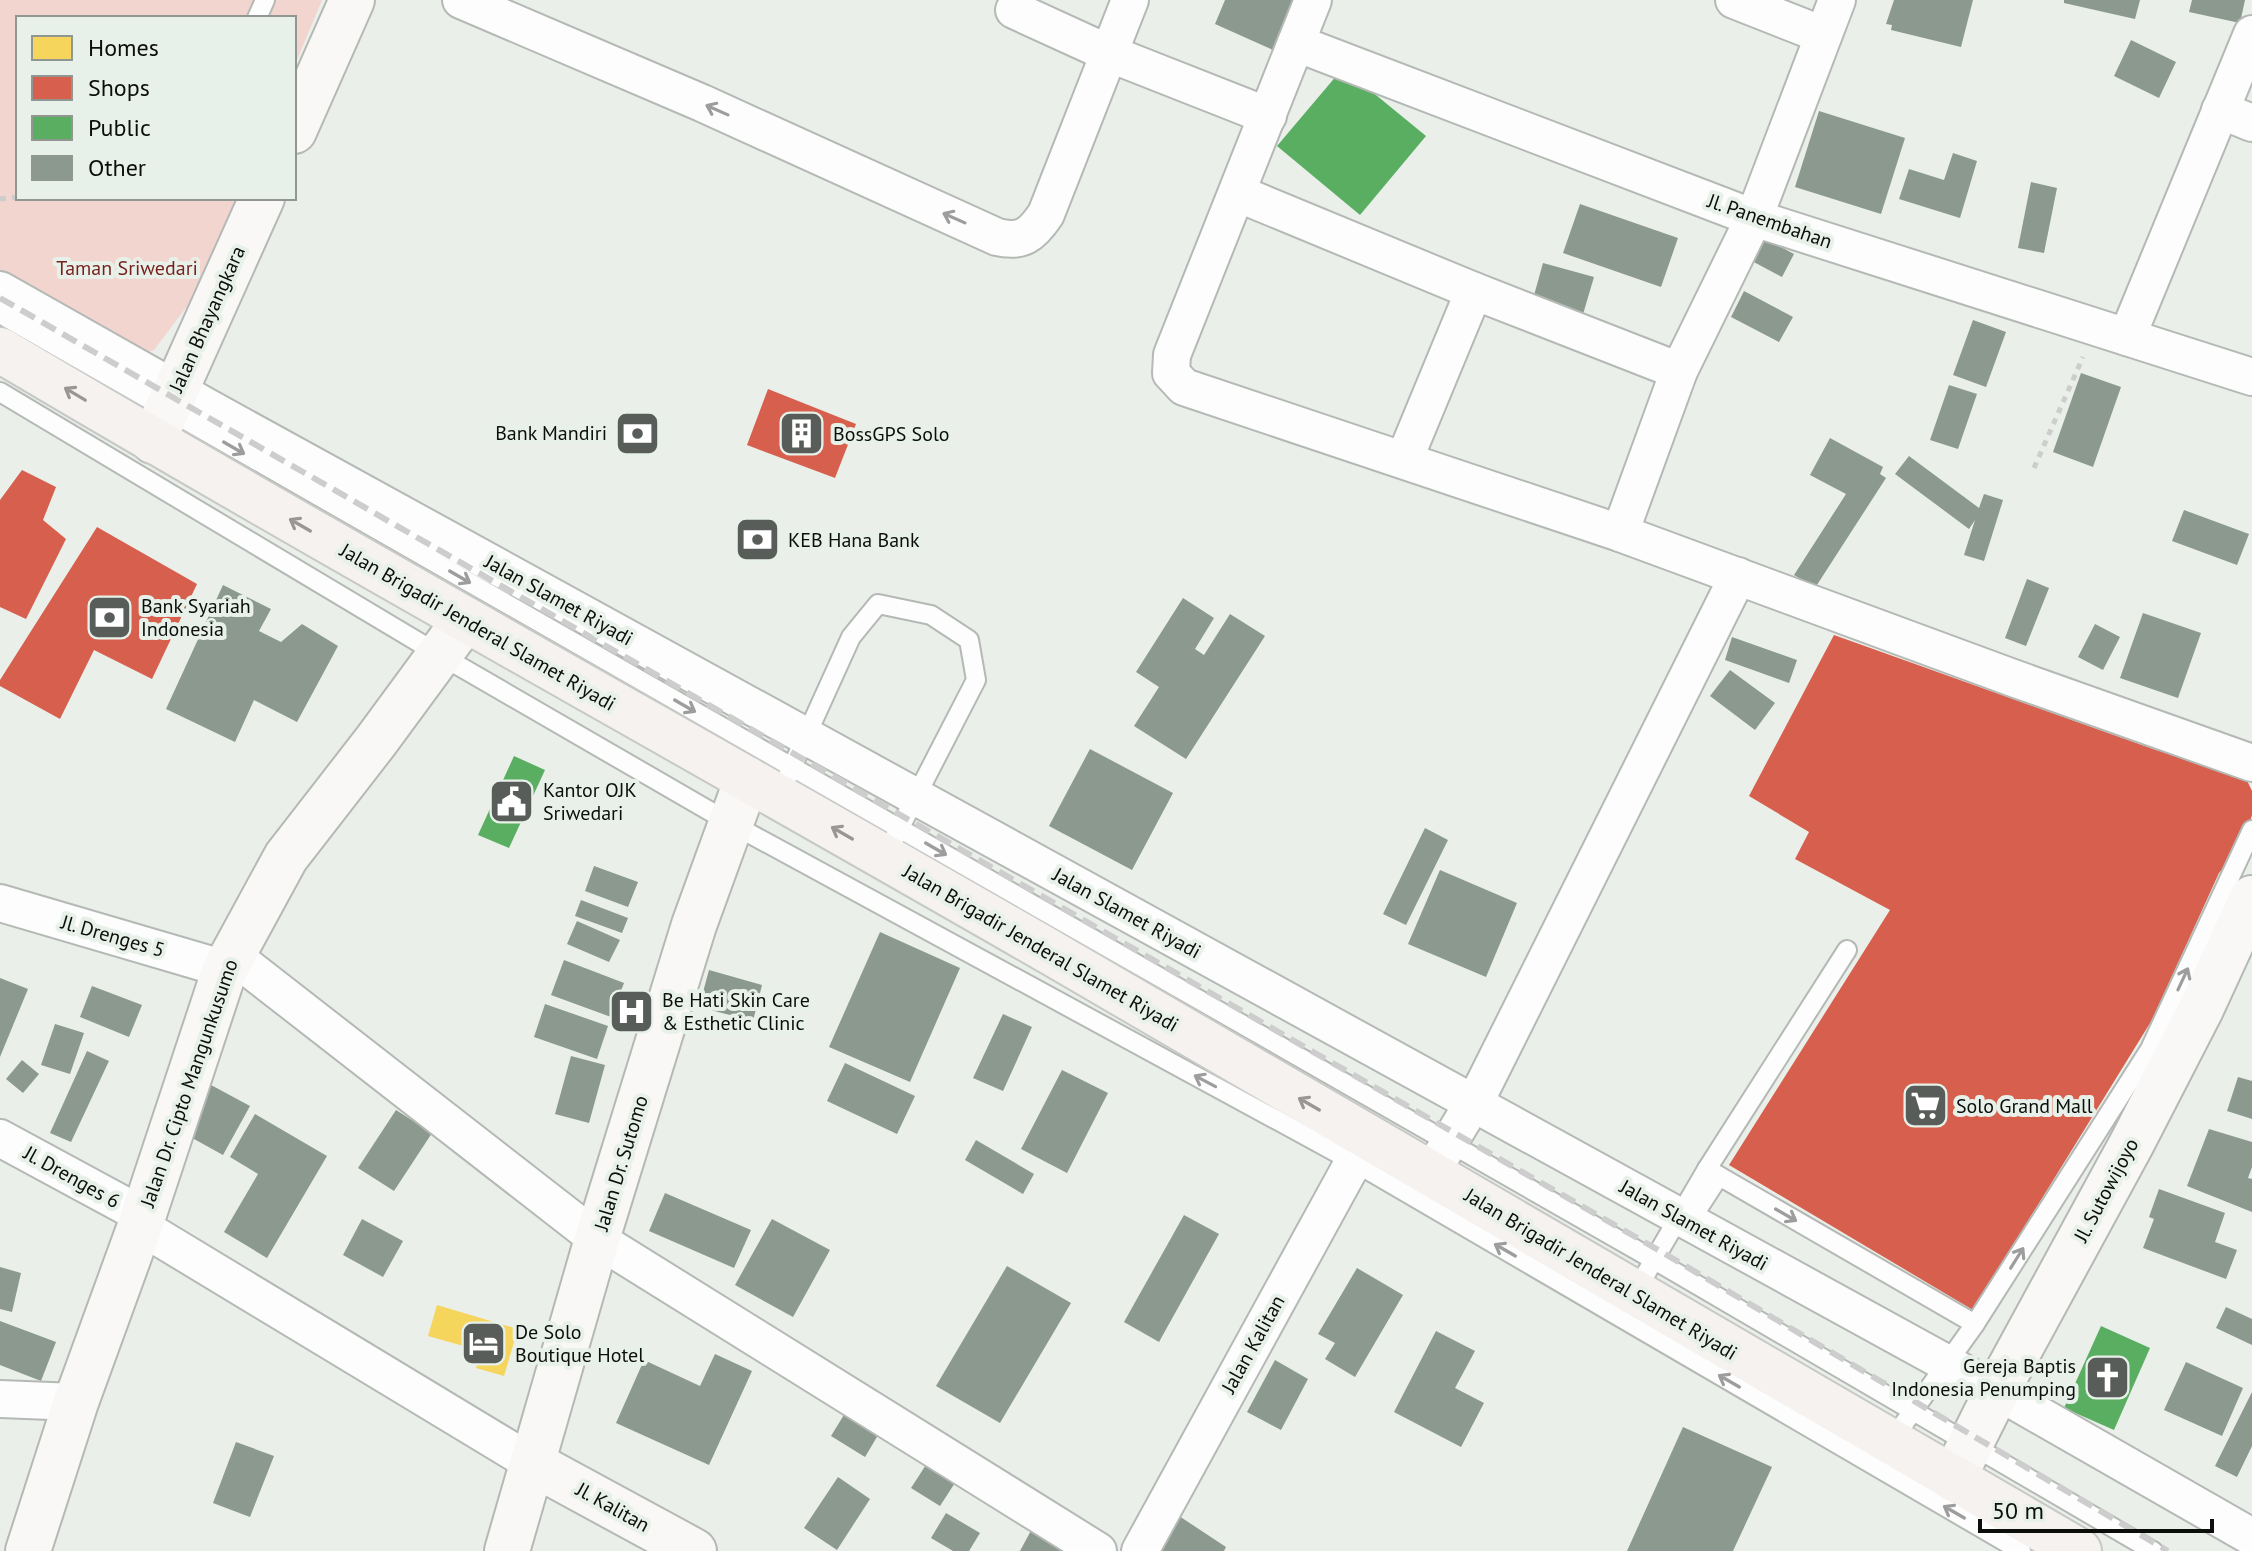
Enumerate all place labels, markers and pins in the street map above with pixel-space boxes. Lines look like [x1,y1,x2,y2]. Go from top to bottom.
bank icon: Bank Mandiri [614,409,662,457]
building icon: BossGPS Solo [778,410,826,458]
place label: Bank Mandiri [495,420,607,446]
place label: BossGPS Solo [833,421,950,447]
bank icon: KEB Hana Bank [733,516,781,564]
place label: KEB Hana Bank [788,527,920,553]
bank icon: Bank Syariah Indonesia [86,593,134,641]
place label: Bank Syariah Indonesia [141,593,251,642]
place label: Kantor OJK Sriwedari [543,777,637,826]
public building icon: Kantor OJK Sriwedari [488,778,536,826]
place label: Be Hati Skin Care & Esthetic Clinic [662,987,810,1036]
hospital icon: Be Hati Skin Care & Esthetic Clinic [607,988,655,1036]
supermarket icon: Solo Grand Mall [1901,1082,1949,1130]
place label: Solo Grand Mall [1956,1093,2093,1119]
hotel icon: De Solo Boutique Hotel [460,1319,508,1367]
place label: De Solo Boutique Hotel [515,1319,644,1368]
place label: Gereja Baptis Indonesia Penumping [1891,1353,2076,1402]
church icon: Gereja Baptis Indonesia Penumping [2083,1354,2131,1402]

